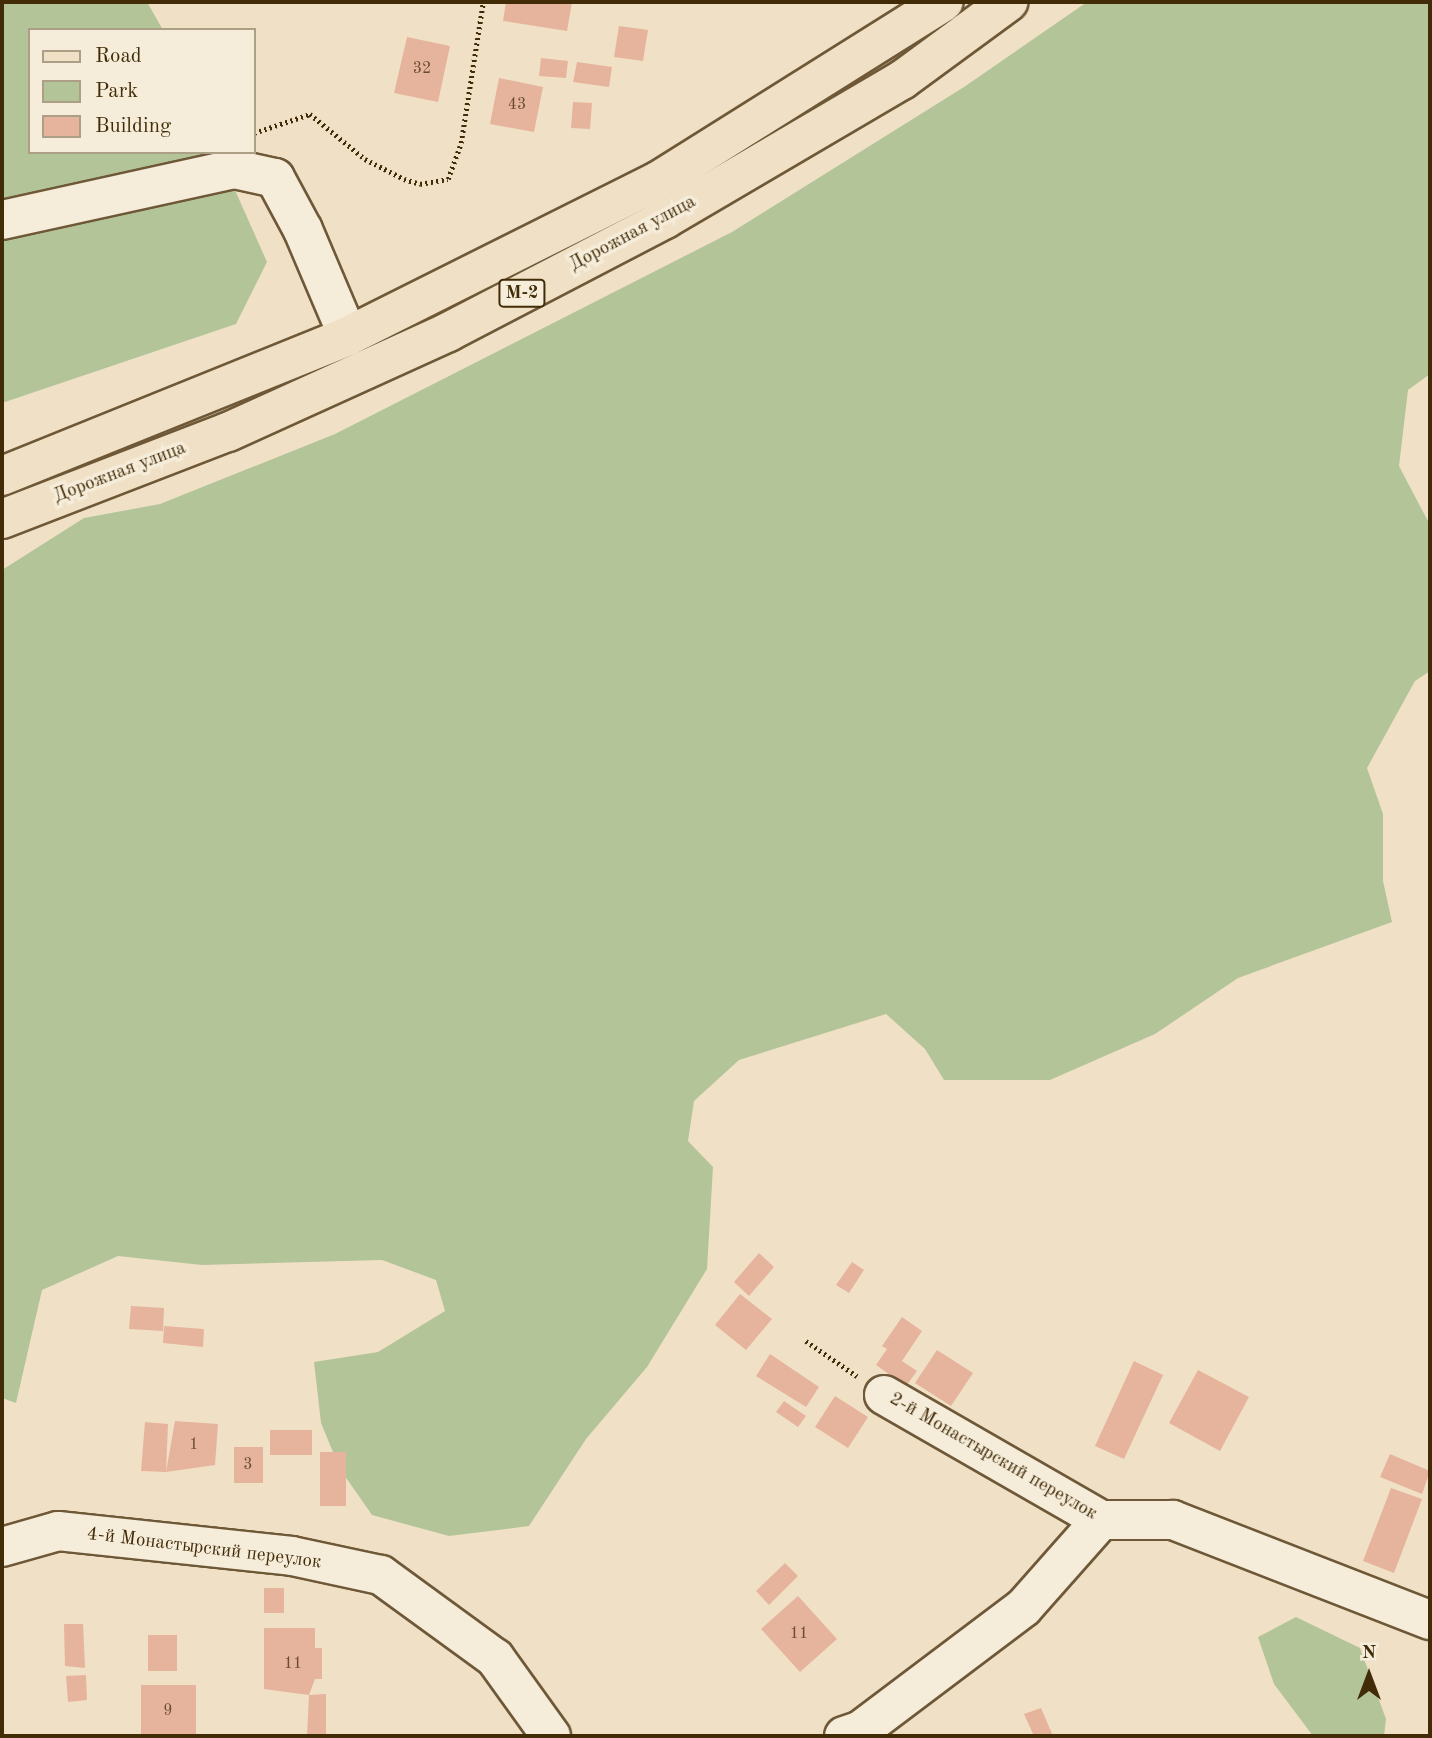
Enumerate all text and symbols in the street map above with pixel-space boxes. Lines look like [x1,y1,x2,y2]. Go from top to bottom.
legend [28,28,256,154]
text: Road [95,46,142,67]
house number: 32 [413,59,431,79]
text: Park [95,81,138,102]
house number: 43 [508,95,526,115]
text: Building [95,116,171,137]
street label: Дорожная улица [566,191,700,277]
road number: М-2 [498,278,546,307]
street label: Дорожная улица [51,437,189,509]
street label: 2-й Монастырский переулок [885,1388,1101,1526]
house number: 1 [189,1435,199,1455]
house number: 3 [243,1455,253,1475]
street label: 4-й Монастырский переулок [85,1523,323,1575]
house number: 11 [790,1624,808,1644]
north arrow [1334,1640,1404,1710]
text: N [1362,1644,1376,1663]
house number: 11 [284,1654,302,1674]
house number: 9 [163,1701,173,1721]

